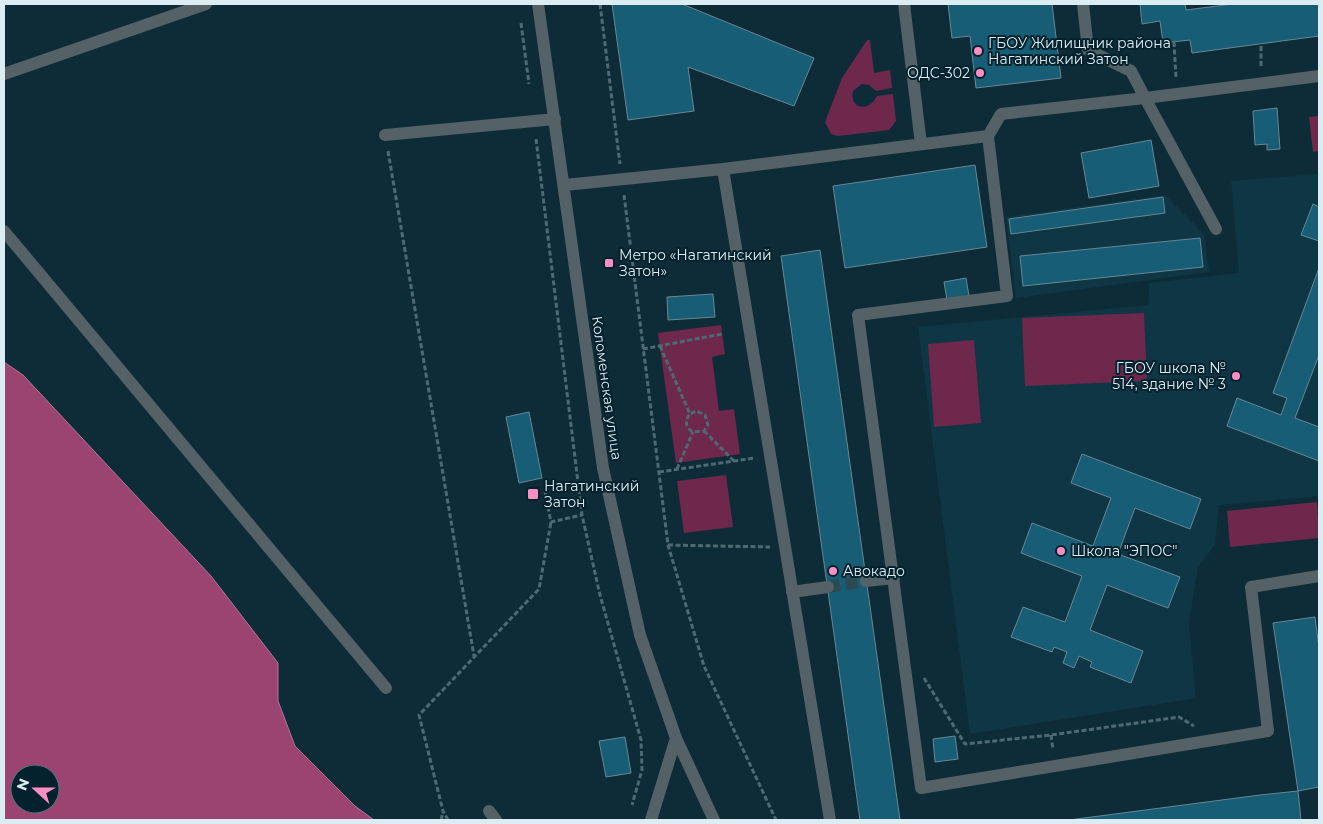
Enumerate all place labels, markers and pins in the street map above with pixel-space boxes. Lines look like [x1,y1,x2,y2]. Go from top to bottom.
place label: ГБОУ Жилищник района Нагатинский Затон [988,34,1171,68]
marker: ГБОУ Жилищник района Нагатинский Затон [972,45,984,57]
place label: ОДС-302 [907,64,970,82]
marker: ОДС-302 [974,67,986,79]
place label: Метро «Нагатинский Затон» [619,246,772,280]
marker: Метро «Нагатинский Затон» [603,257,615,269]
place label: ГБОУ школа № 514, здание № 3 [1112,359,1226,393]
marker: ГБОУ школа № 514, здание № 3 [1230,370,1242,382]
place label: Нагатинский Затон [544,477,639,511]
marker: Нагатинский Затон [526,487,540,501]
place label: Школа "ЭПОС" [1071,542,1178,560]
marker: Школа "ЭПОС" [1055,545,1067,557]
place label: Авокадо [843,562,905,580]
marker: Авокадо [827,565,839,577]

